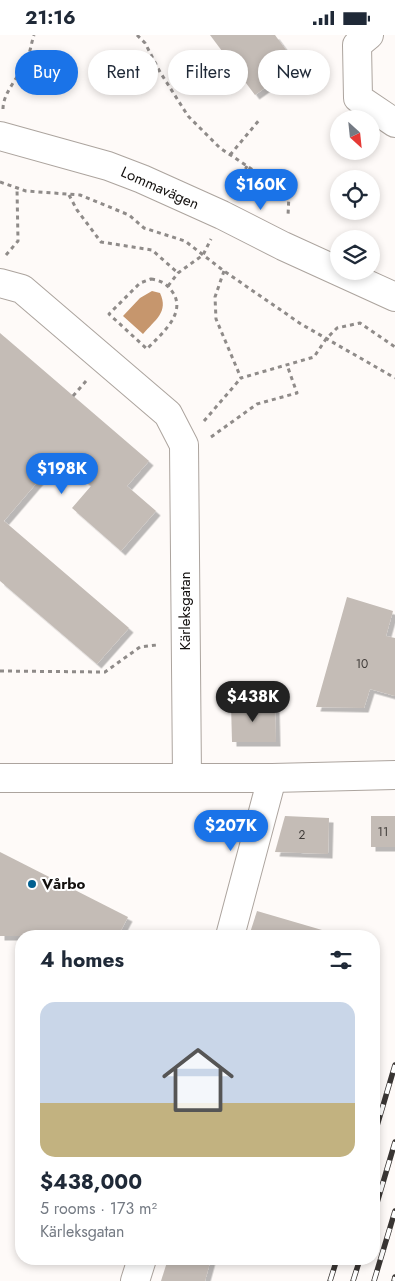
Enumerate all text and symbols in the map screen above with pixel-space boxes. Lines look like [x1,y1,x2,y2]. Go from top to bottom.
text: 21:16 [25,4,76,31]
chip: Buy [15,50,78,95]
chip: Rent [88,50,158,95]
chip: Filters [168,50,248,95]
chip: New [258,50,330,95]
north arrow [330,110,380,160]
map controls [330,110,380,280]
street label: Lommavägen [117,161,203,215]
pin: $160K [226,169,296,211]
button: locate [330,170,380,220]
text: $160K [236,173,286,196]
button: layers [330,230,380,280]
pin: $198K [27,453,97,495]
text: $198K [37,457,87,480]
street label: Kärleksgatan [174,571,196,651]
house number: 10 [356,655,368,673]
pin: $438K [218,681,288,723]
text: $438K [227,685,279,708]
pin: $207K [196,809,266,852]
text: $207K [205,814,257,837]
house number: 11 [378,823,388,841]
house number: 2 [299,826,306,844]
place label: Vårbo [41,873,86,895]
marker: Vårbo [26,878,38,890]
text: 4 homes [40,945,124,975]
icon: filters [327,946,355,974]
icon: home [153,1035,243,1125]
text: $438,000 [40,1167,142,1197]
text: 5 rooms · 173 m² [40,1197,157,1220]
text: Kärleksgatan [40,1220,124,1243]

